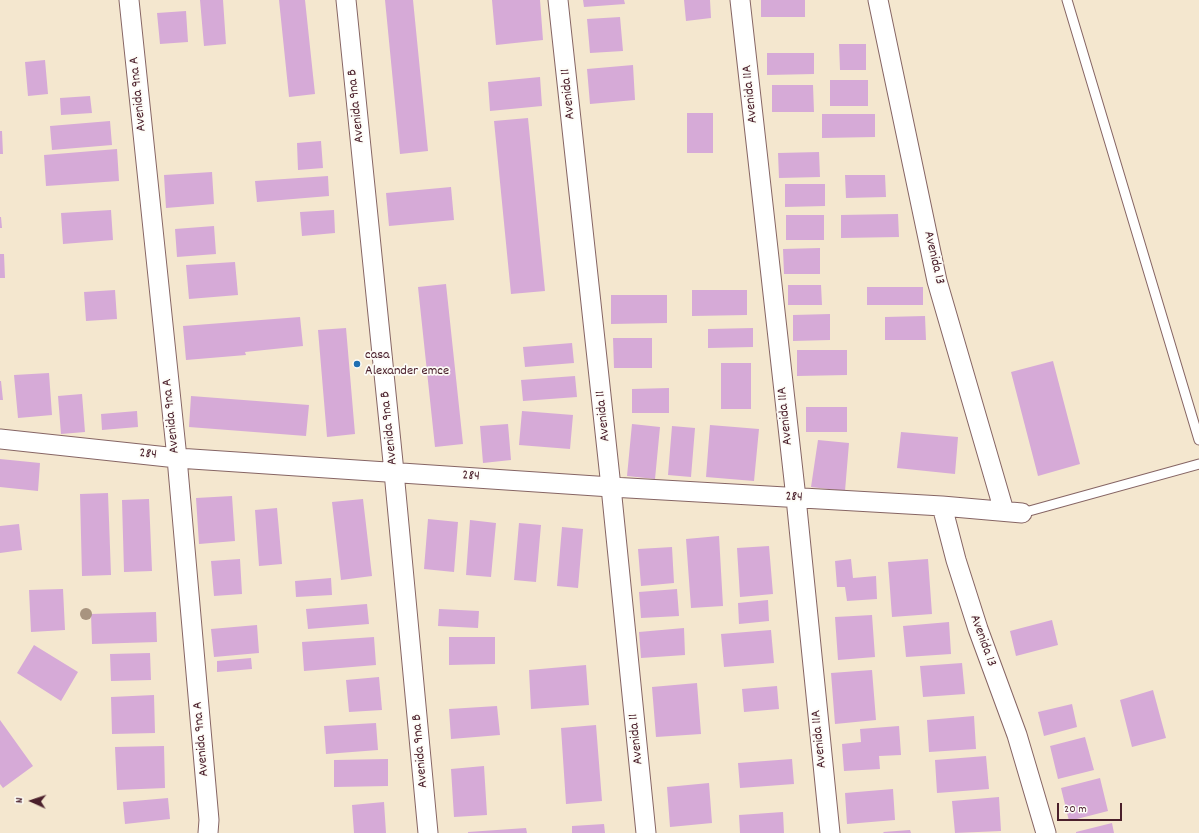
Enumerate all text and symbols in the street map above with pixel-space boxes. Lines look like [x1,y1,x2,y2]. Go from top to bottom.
street label: Avenida 9na A [127,56,151,132]
street label: Avenida 11A [740,64,762,124]
street label: Avenida 9na B [345,68,369,144]
street label: Avenida 11 [558,68,580,120]
street label: Avenida 13 [919,230,947,286]
place label: casa Alexander emce [365,348,449,380]
marker: casa Alexander emce [352,359,362,369]
street label: Avenida 9na A [160,378,184,454]
street label: Avenida 11A [775,386,797,446]
street label: Avenida 9na B [378,390,402,466]
street label: Avenida 11 [593,390,615,442]
street label: 284 [138,446,158,464]
street label: 284 [462,468,480,486]
street label: 284 [785,489,803,507]
street label: Avenida 13 [965,613,999,669]
street label: Avenida 9na A [190,701,214,777]
street label: Avenida 11A [809,709,831,769]
street label: Avenida 9na B [409,713,433,789]
street label: Avenida 11 [626,713,648,765]
north arrow [12,781,52,821]
scale bar [1059,795,1124,821]
text: N [12,797,28,804]
text: 20 m [1064,801,1087,818]

